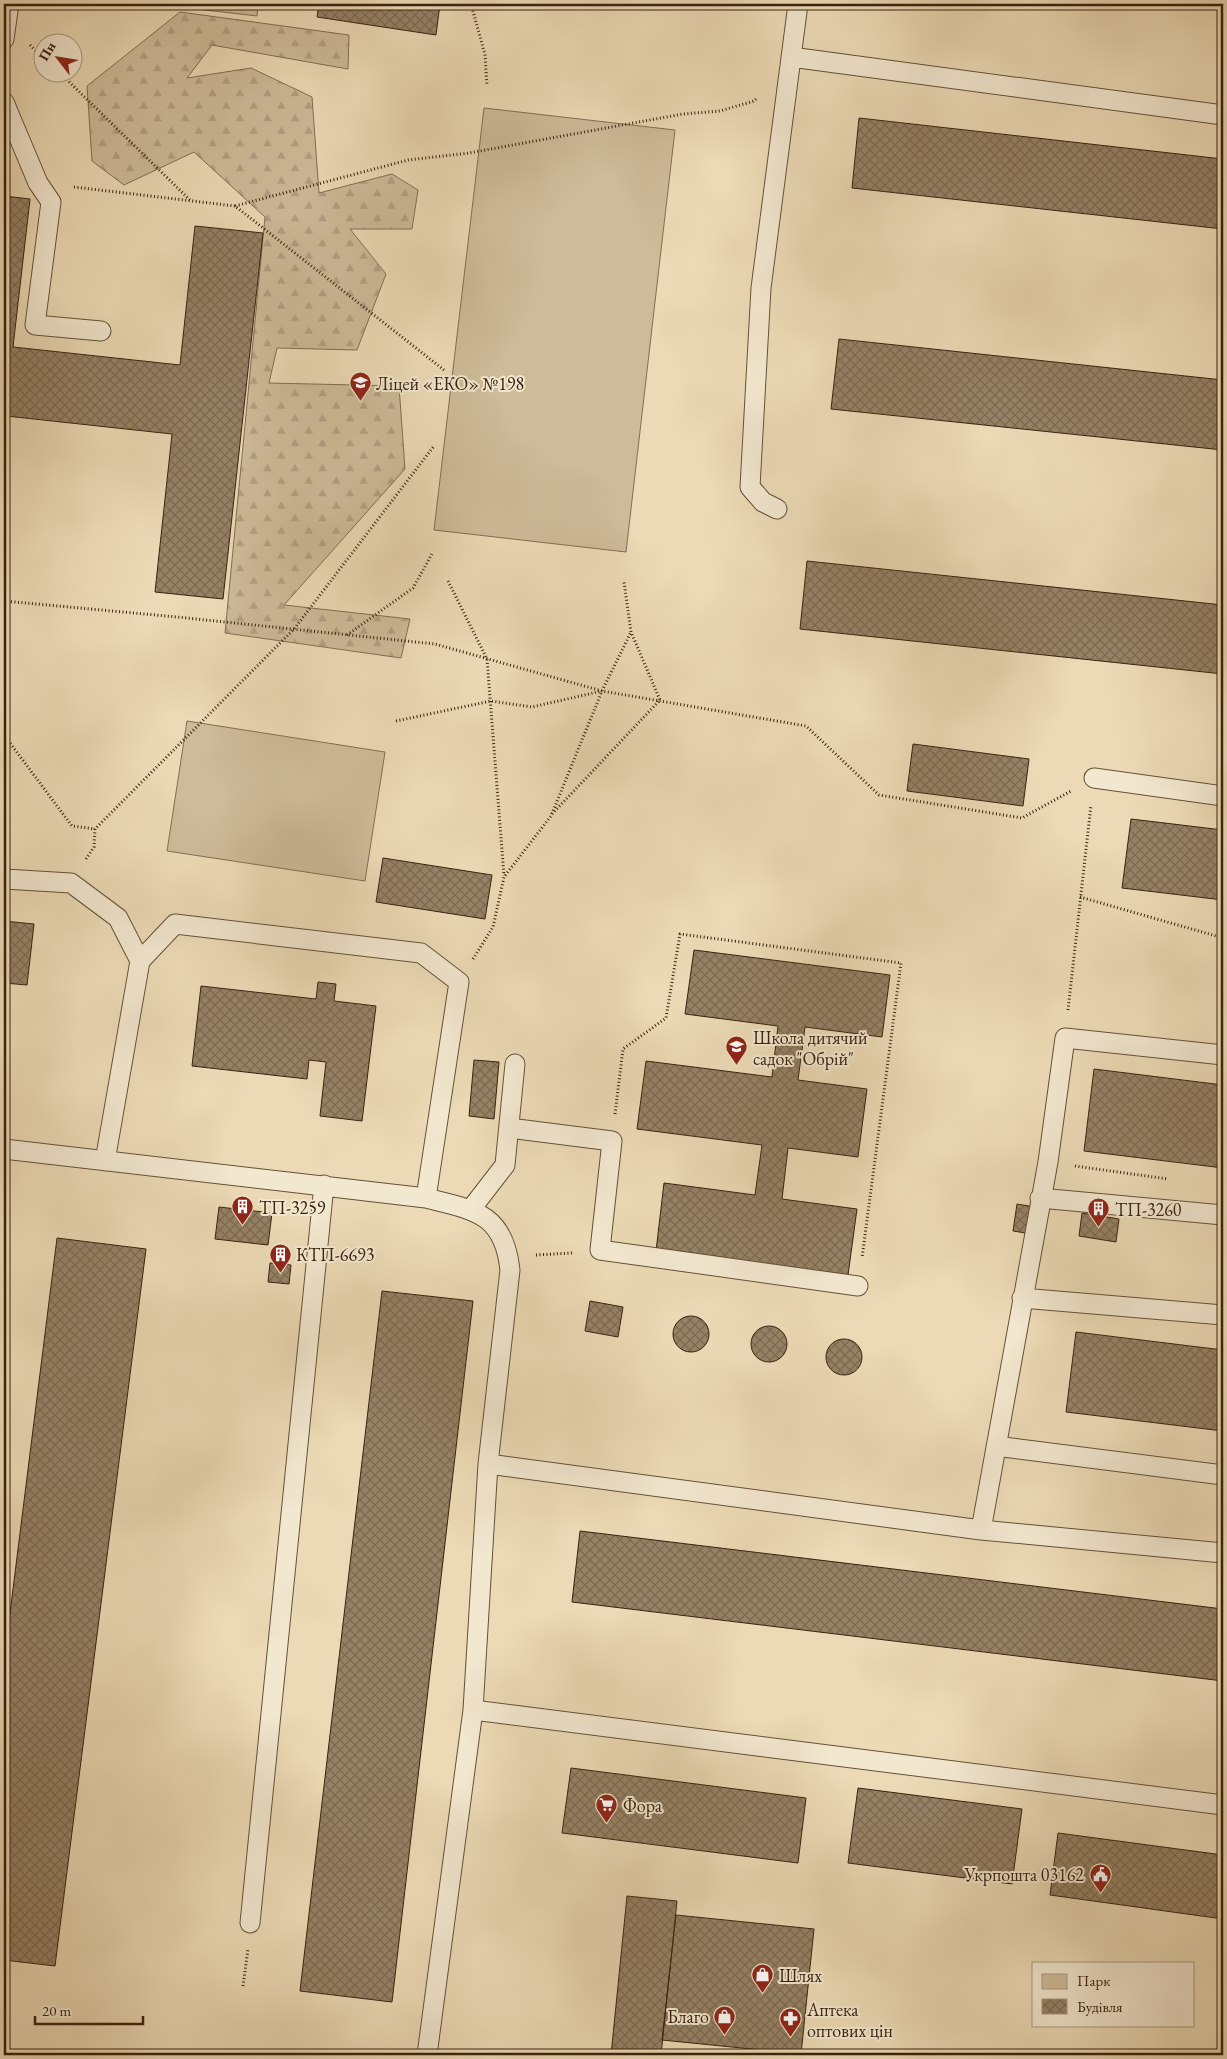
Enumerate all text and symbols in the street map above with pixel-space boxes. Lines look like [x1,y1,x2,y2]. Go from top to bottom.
north arrow [32,32,82,82]
text: Пн [34,38,60,64]
school or university icon: Ліцей «ЕКО» №198 [348,371,372,402]
place label: Ліцей «ЕКО» №198 [376,372,524,395]
place label: Школа дитячий садок "Обрій" [753,1026,868,1070]
school or university icon: Школа дитячий садок "Обрій" [725,1035,749,1066]
building icon: ТП-3259 [231,1195,255,1226]
place label: ТП-3259 [259,1196,326,1219]
building icon: ТП-3260 [1087,1197,1111,1228]
place label: ТП-3260 [1115,1198,1182,1221]
building icon: КТП-6693 [268,1242,292,1273]
place label: КТП-6693 [296,1243,374,1266]
supermarket icon: Фора [595,1793,619,1824]
place label: Фора [623,1794,663,1817]
public building icon: Укрпошта 03162 [1088,1862,1112,1893]
place label: Укрпошта 03162 [963,1863,1084,1886]
legend [1032,1962,1194,2026]
shop icon: Шлях [751,1963,775,1994]
place label: Шлях [779,1964,822,1987]
text: Парк [1077,1971,1110,1990]
scale bar [35,1994,142,2026]
text: Будівля [1077,1997,1123,2016]
place label: Аптека оптових цін [806,1998,893,2042]
text: 20 m [42,2001,71,2020]
shop icon: Благо [713,2004,737,2035]
place label: Благо [667,2005,709,2028]
pharmacy icon: Аптека оптових цін [779,2007,803,2038]

